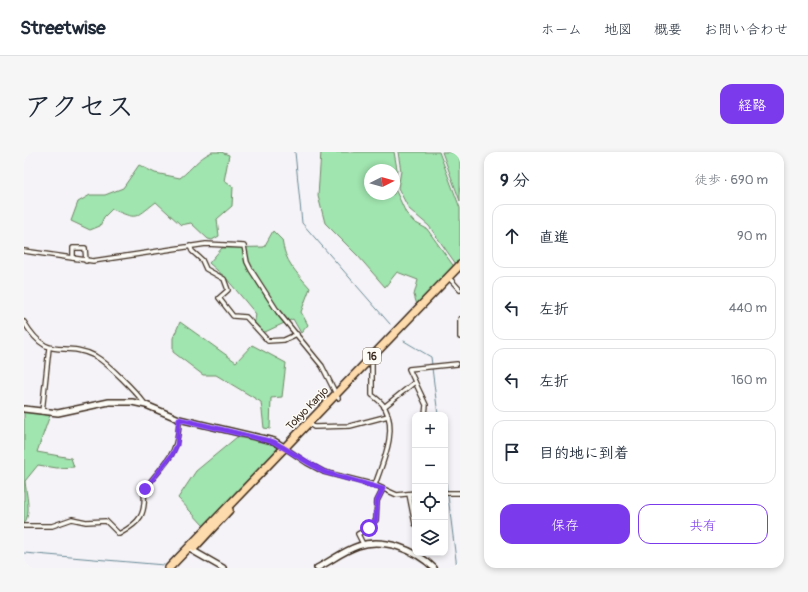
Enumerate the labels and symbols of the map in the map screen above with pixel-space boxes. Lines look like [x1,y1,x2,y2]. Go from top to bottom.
north arrow [364,164,400,200]
road number: 16 [363,348,381,364]
street label: Tokyo Kanjo [284,384,331,433]
route end [136,480,154,498]
route start [360,519,378,537]

